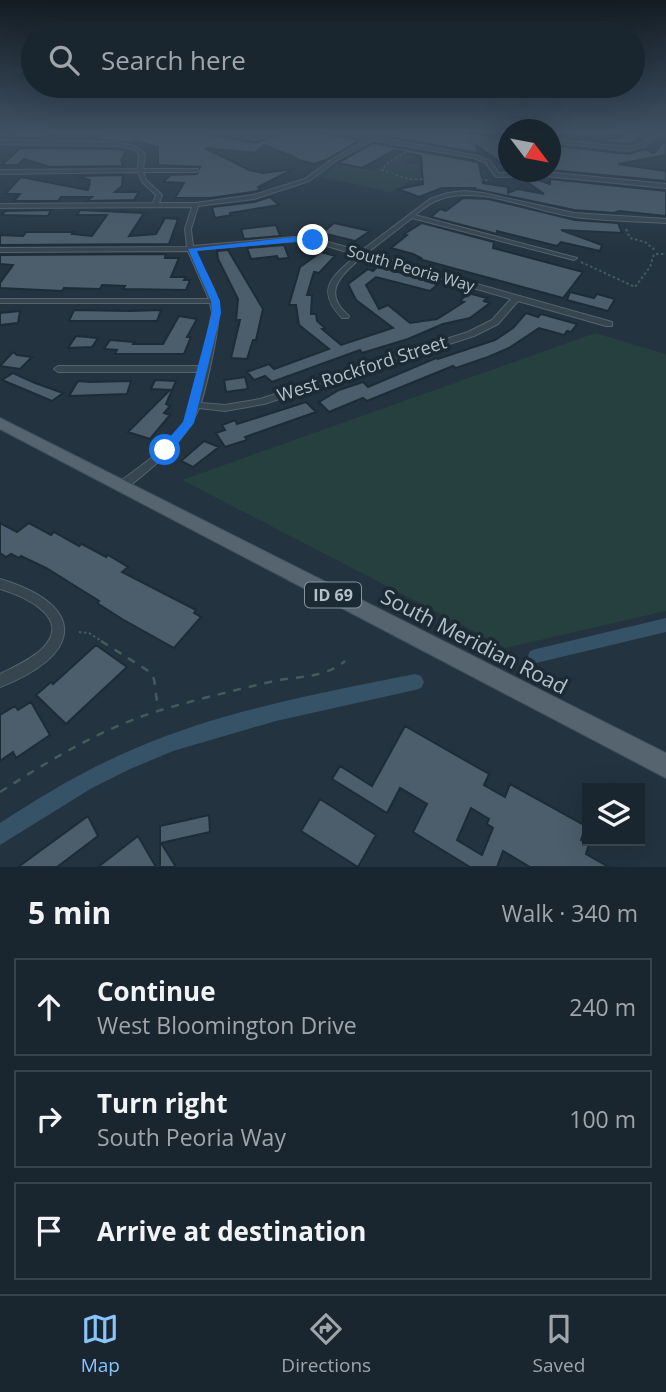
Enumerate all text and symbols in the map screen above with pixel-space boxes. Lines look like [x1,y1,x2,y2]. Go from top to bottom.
search box [21,21,645,98]
icon: search [45,41,83,79]
text: Search here [101,42,246,78]
north arrow [498,119,561,182]
route end [297,224,328,255]
street label: South Peoria Way [345,239,478,297]
street label: West Rockford Street [274,329,449,407]
route start [149,434,180,465]
road number: ID 69 [305,582,361,608]
street label: South Meridian Road [376,582,572,700]
map controls [582,783,645,846]
button: layers [582,783,645,846]
text: 5 min [28,892,111,933]
text: Walk · 340 m [501,897,638,929]
text: Continue [97,973,216,1009]
icon: ahead [30,988,68,1026]
text: 240 m [569,991,636,1023]
text: West Bloomington Drive [97,1009,357,1041]
text: Turn right [97,1085,228,1121]
icon: right [30,1100,68,1138]
text: 100 m [569,1103,636,1135]
text: South Peoria Way [97,1121,286,1153]
icon: arrive [30,1212,68,1250]
text: Arrive at destination [97,1213,366,1249]
tab: Map [81,1310,120,1378]
tab: Directions [281,1310,371,1378]
tab: Saved [533,1310,585,1378]

